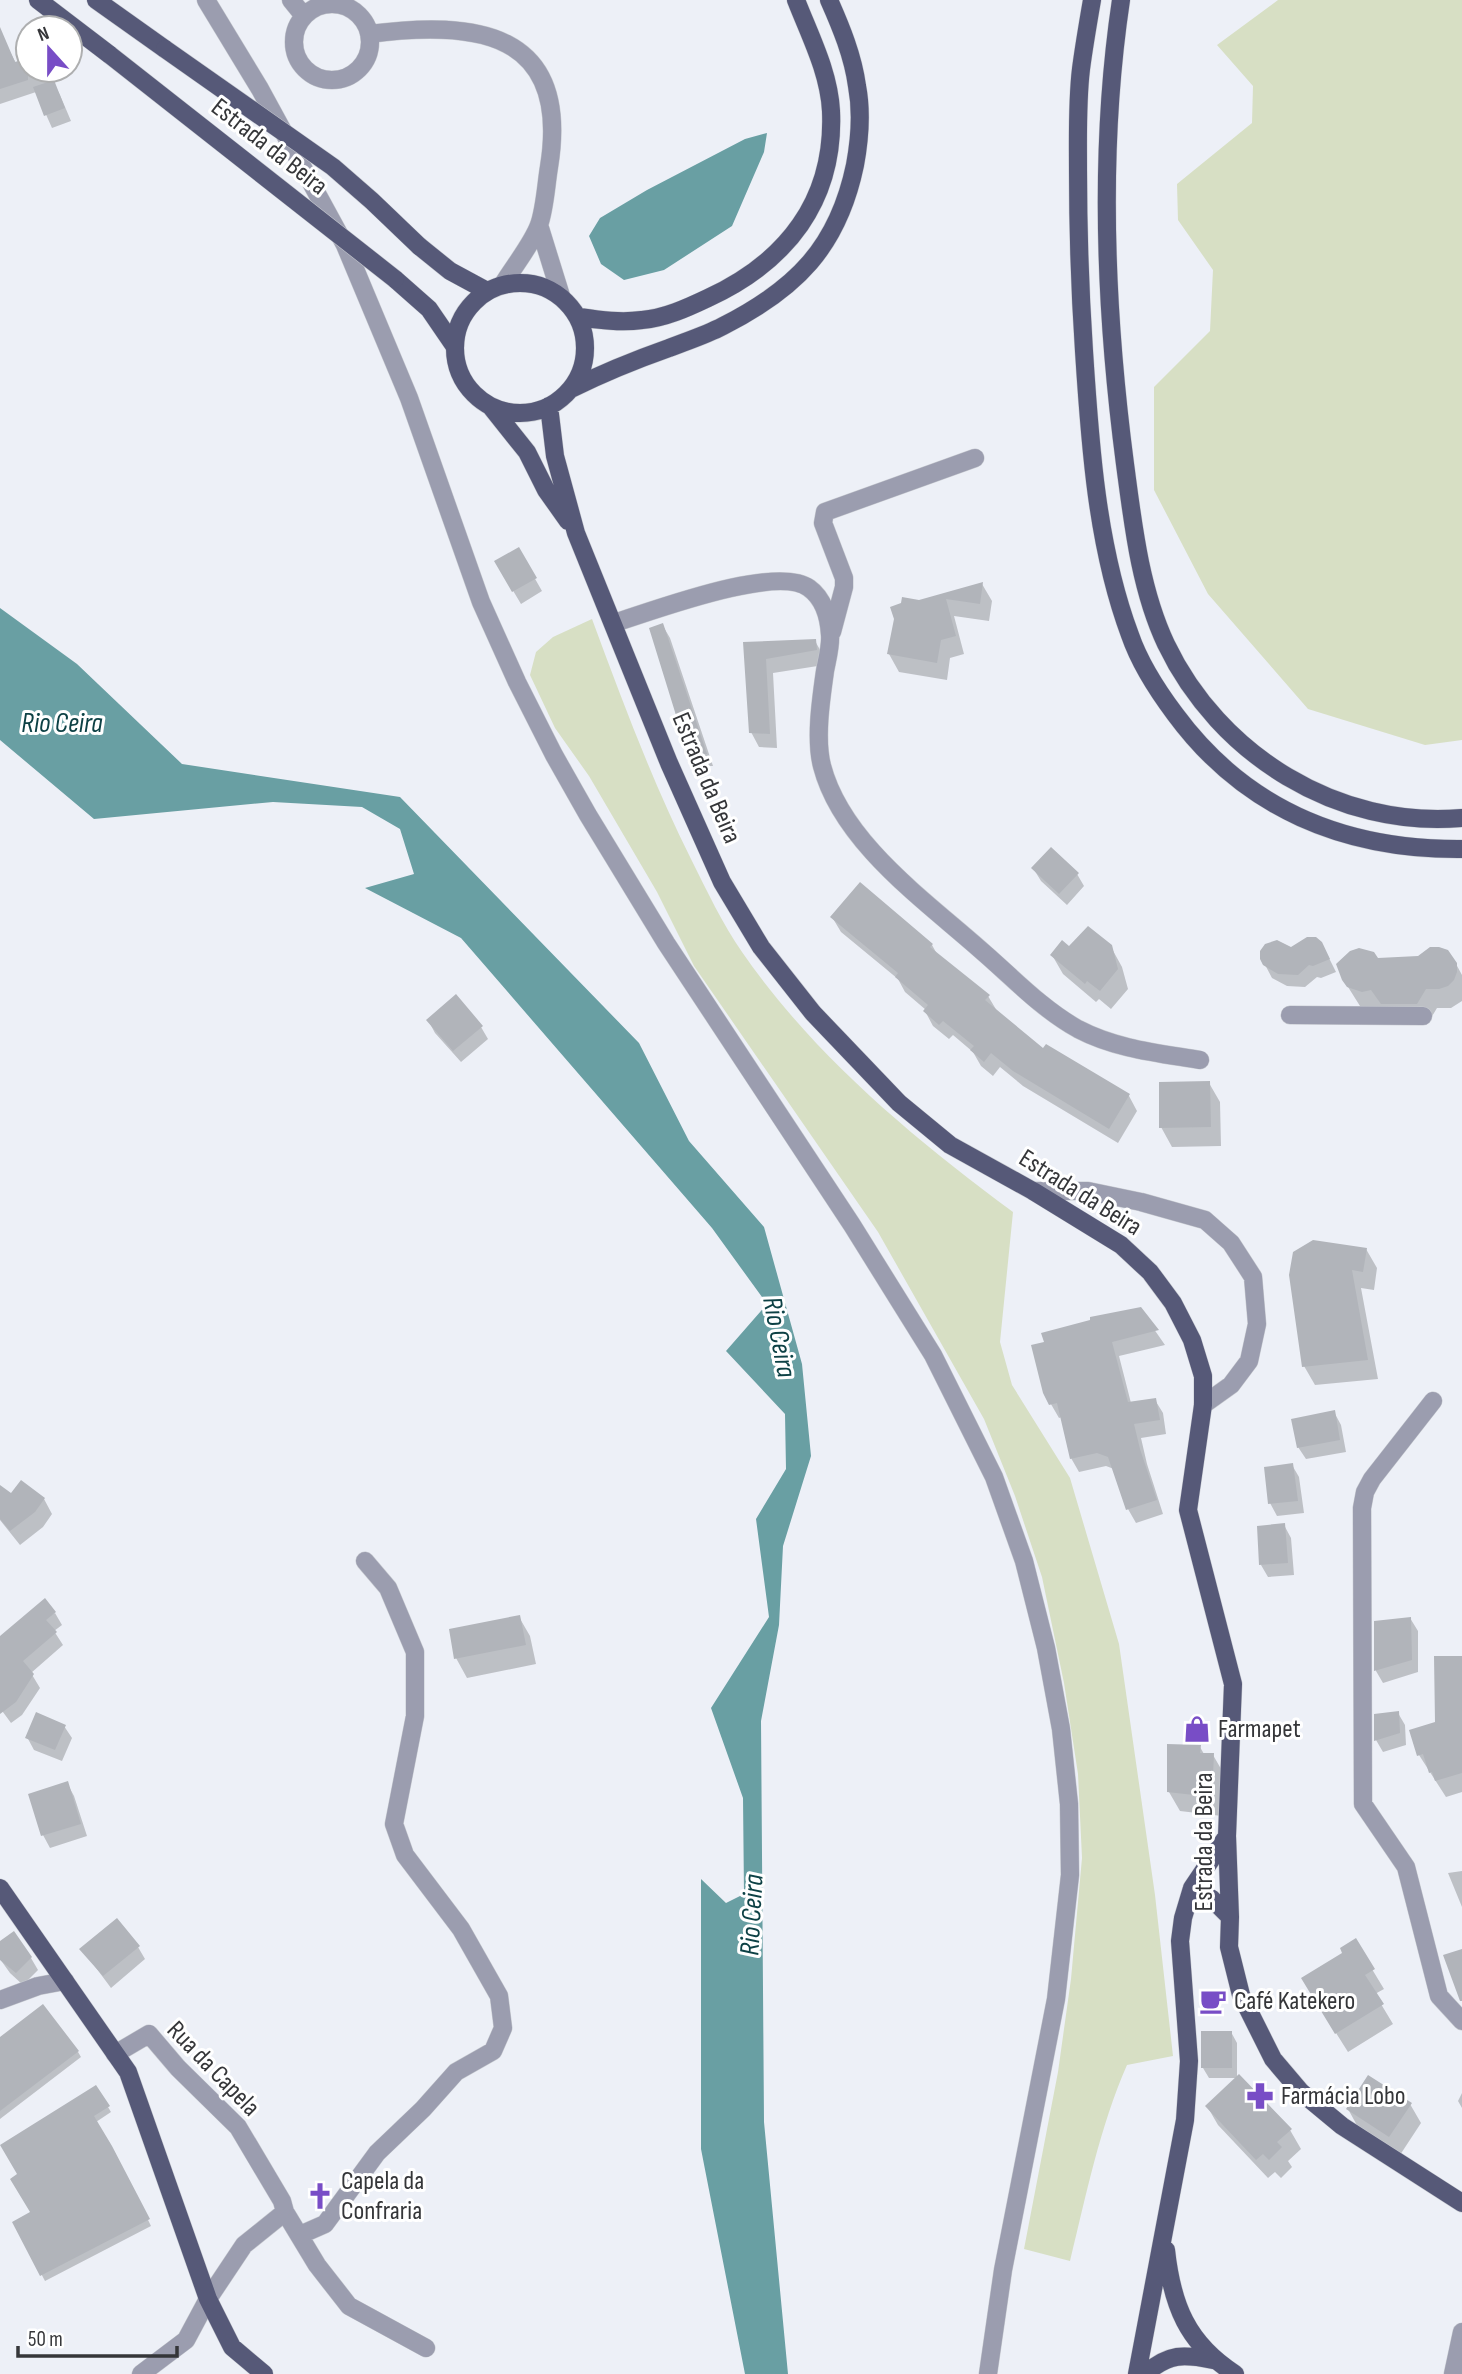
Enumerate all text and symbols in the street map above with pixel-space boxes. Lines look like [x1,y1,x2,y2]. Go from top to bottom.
north arrow [14,14,84,84]
text: N [35,22,52,47]
street label: Estrada da Beira [205,92,333,202]
water label: Rio Ceira [21,707,103,740]
street label: Estrada da Beira [665,708,747,848]
street label: Estrada da Beira [1013,1143,1147,1243]
water label: Rio Ceira [755,1294,803,1381]
shop icon: Farmapet [1182,1714,1212,1744]
place label: Farmapet [1218,1714,1301,1745]
street label: Estrada da Beira [1189,1773,1220,1911]
water label: Rio Ceira [733,1873,771,1957]
cafe icon: Café Katekero [1198,1986,1228,2016]
place label: Café Katekero [1234,1986,1355,2017]
street label: Rua da Capela [160,2015,266,2123]
pharmacy icon: Farmácia Lobo [1245,2081,1275,2111]
place label: Farmácia Lobo [1281,2081,1406,2112]
place label: Capela da Confraria [341,2166,424,2227]
church icon: Capela da Confraria [305,2181,335,2211]
scale bar [18,2314,177,2358]
text: 50 m [28,2327,63,2352]

